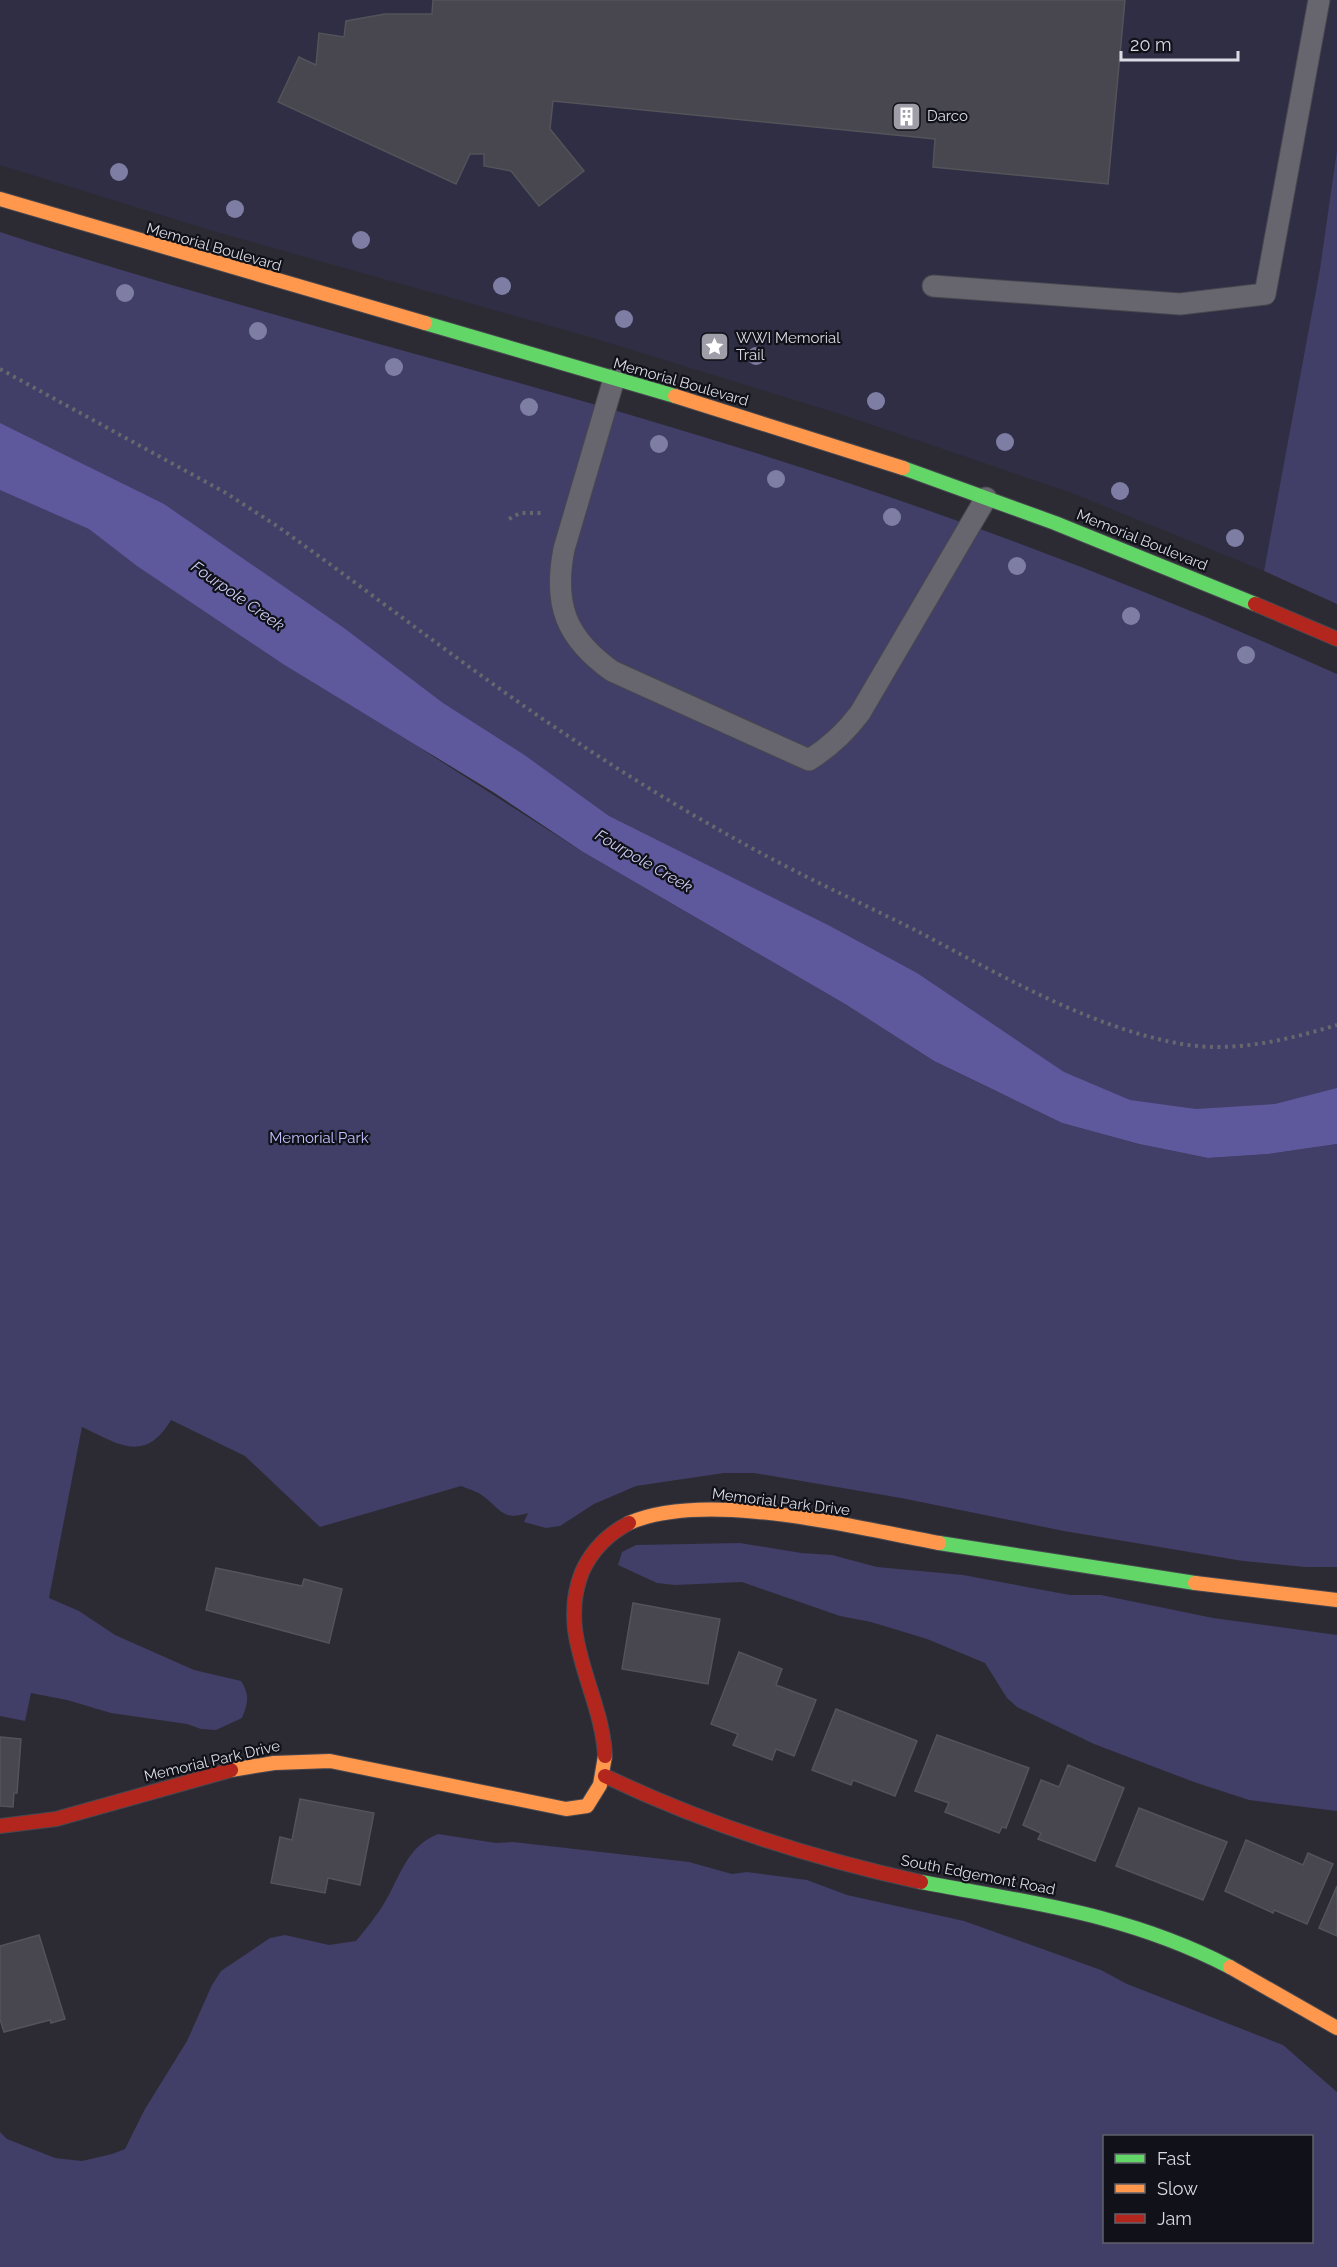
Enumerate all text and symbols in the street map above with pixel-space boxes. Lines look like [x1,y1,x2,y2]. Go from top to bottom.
scale bar [1121,24,1238,62]
text: 20 m [1130,34,1172,55]
building icon: Darco [890,100,922,132]
place label: Darco [927,107,968,125]
street label: Memorial Boulevard [144,219,284,275]
place label: WWI Memorial Trail [736,329,841,364]
place icon: WWI Memorial Trail [699,331,731,363]
street label: Memorial Boulevard [611,354,751,410]
street label: Memorial Boulevard [1074,506,1210,574]
water label: Fourpole Creek [188,557,289,635]
water label: Fourpole Creek [592,825,696,897]
park label: Memorial Park [269,1129,369,1147]
street label: Memorial Park Drive [711,1485,851,1519]
street label: Memorial Park Drive [142,1737,282,1785]
street label: South Edgemont Road [899,1851,1057,1899]
legend [1103,2135,1313,2243]
text: Fast [1157,2148,1191,2169]
text: Slow [1157,2178,1198,2199]
text: Jam [1157,2208,1192,2229]

